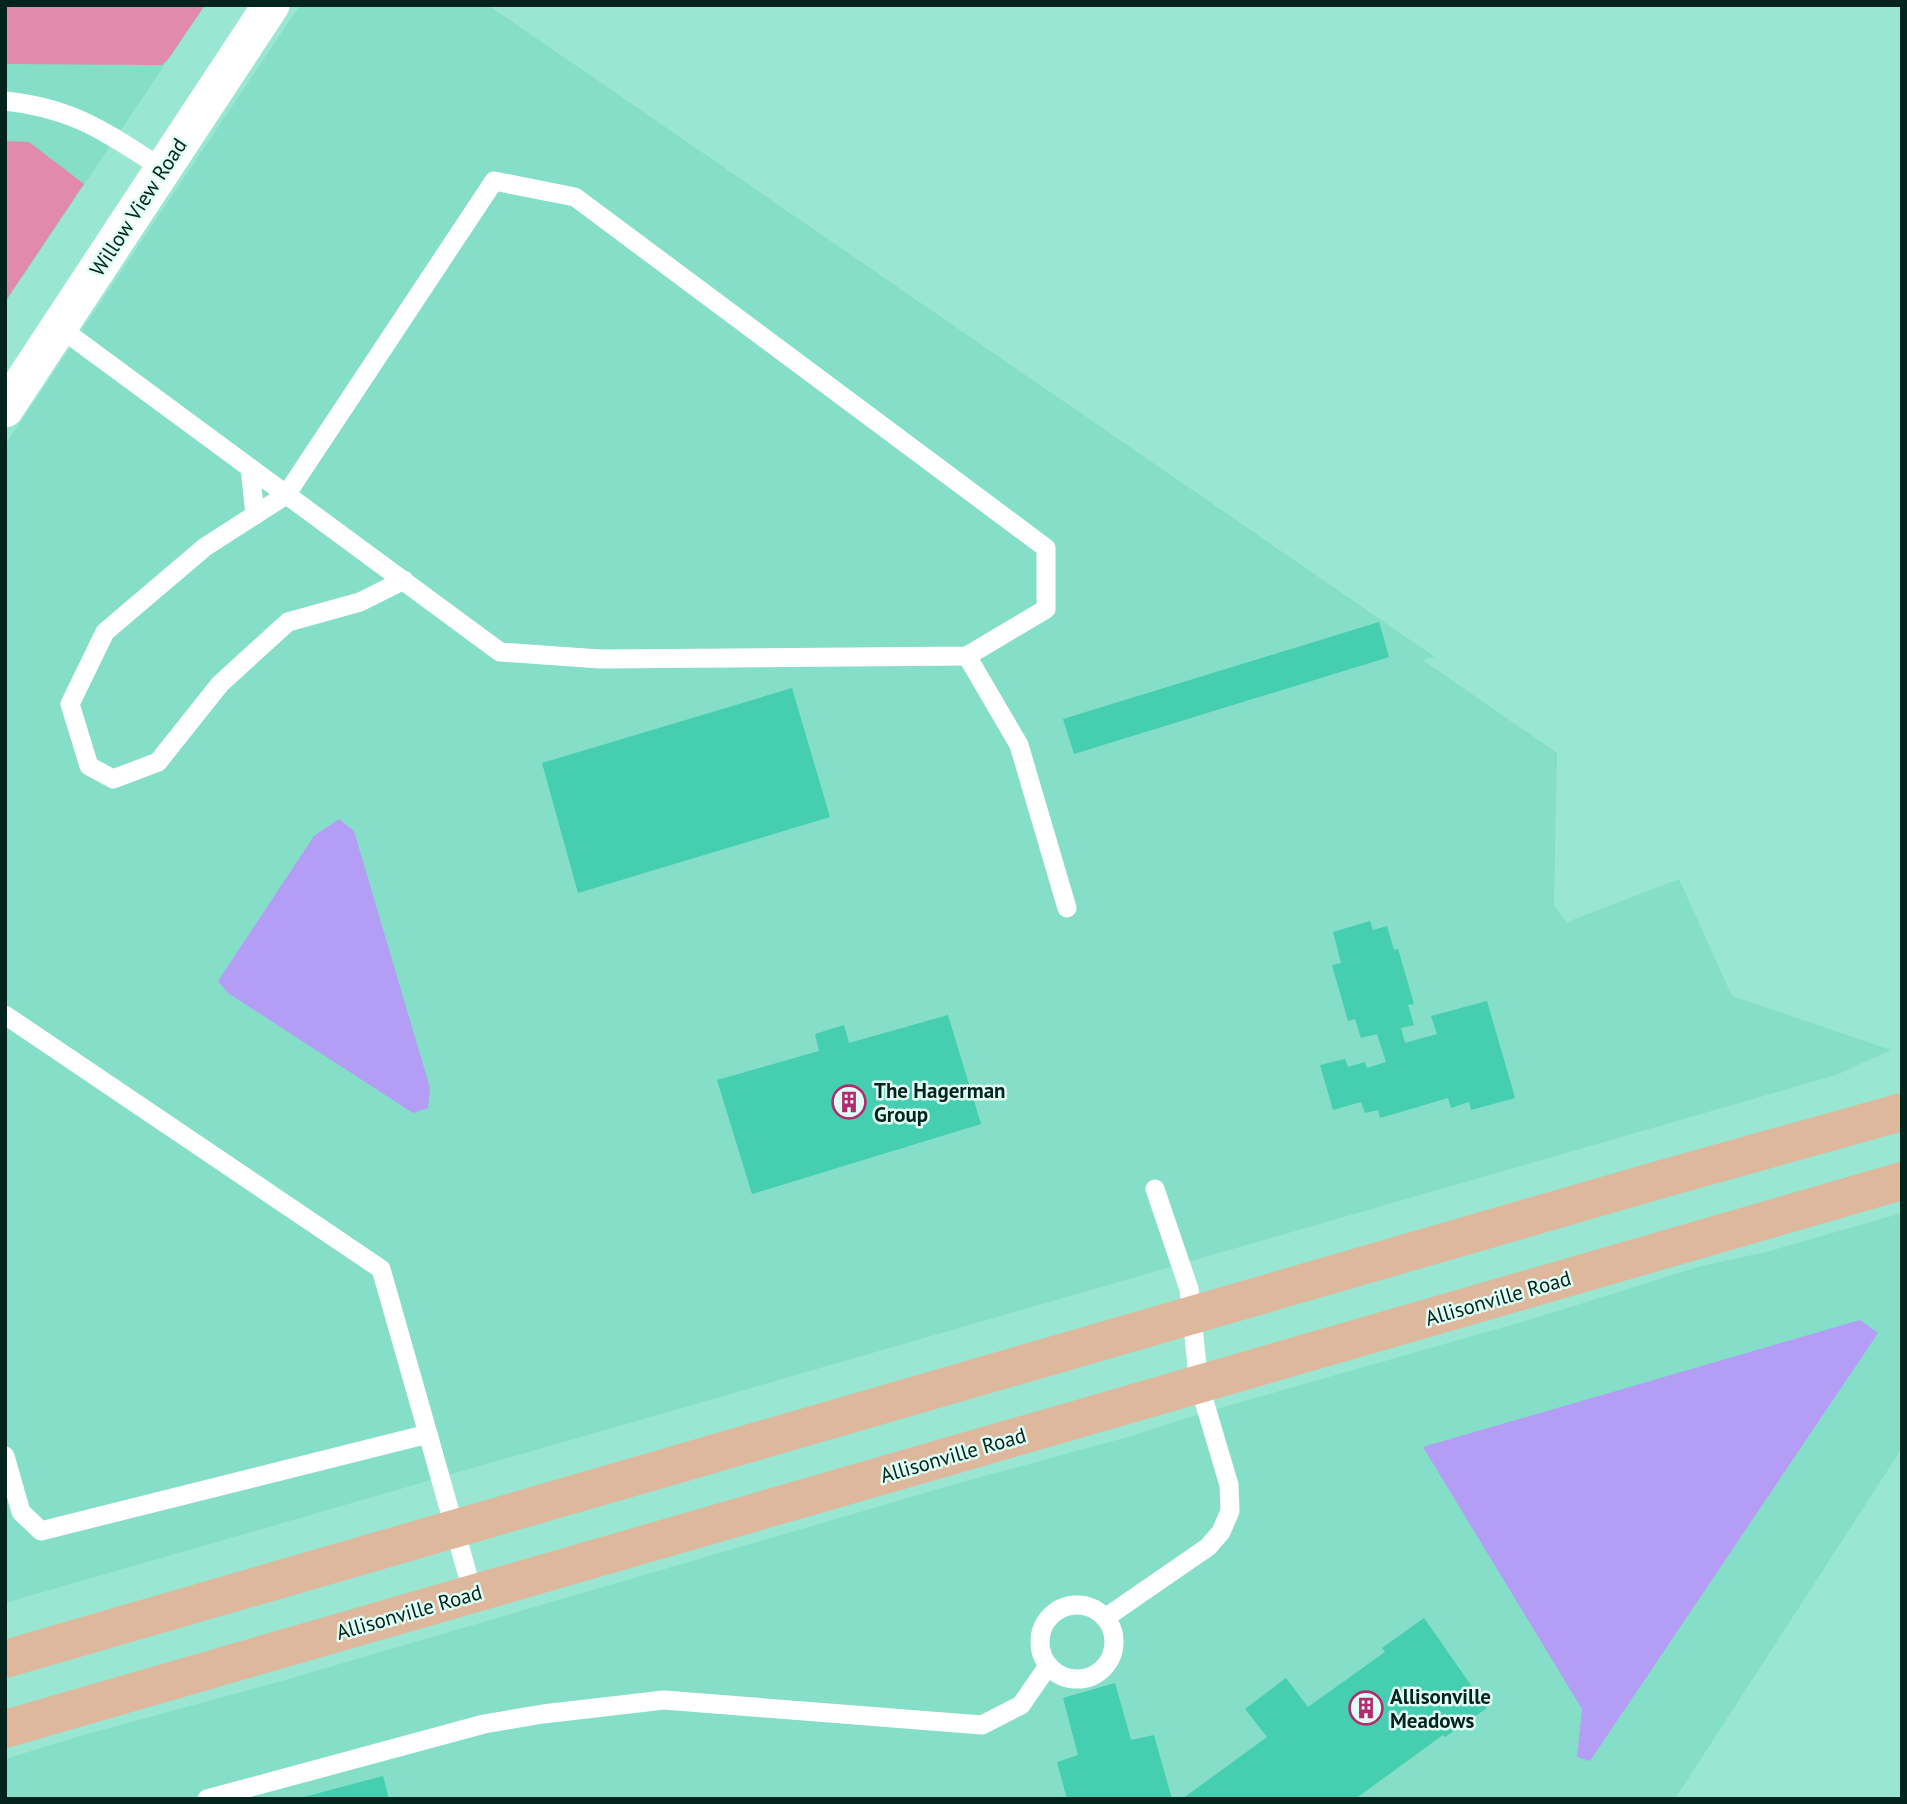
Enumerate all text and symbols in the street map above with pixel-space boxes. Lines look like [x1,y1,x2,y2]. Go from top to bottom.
street label: Willow View Road [83,133,193,281]
place label: The Hagerman Group [874,1077,1006,1128]
building icon: The Hagerman Group [830,1083,868,1121]
street label: Allisonville Road [1422,1264,1574,1332]
street label: Allisonville Road [877,1421,1029,1489]
street label: Allisonville Road [333,1578,485,1646]
place label: Allisonville Meadows [1390,1683,1491,1734]
building icon: Allisonville Meadows [1347,1689,1385,1727]

